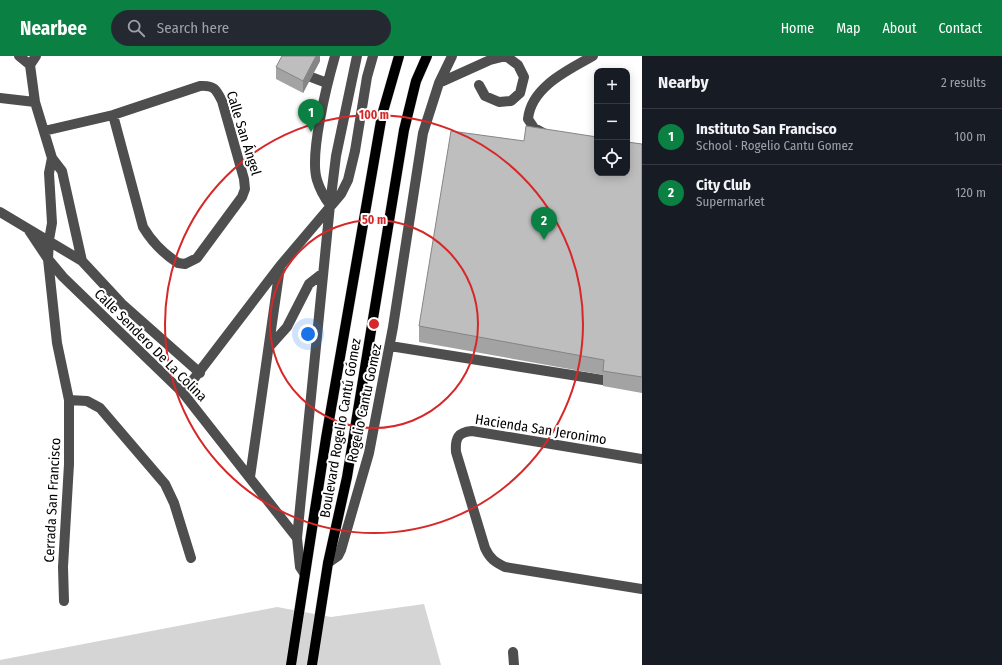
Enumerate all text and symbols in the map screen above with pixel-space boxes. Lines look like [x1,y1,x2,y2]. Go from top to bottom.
search box [111,10,391,46]
text: Nearbee [20,17,87,40]
icon: search [125,17,147,39]
text: Search here [157,19,229,37]
text: Home [781,20,814,37]
text: Map [836,20,860,37]
text: About [882,20,917,37]
text: Contact [939,20,982,37]
map controls [594,68,630,176]
button: + [594,68,630,104]
text: Nearby [658,72,709,93]
text: 2 results [941,75,986,90]
street label: Calle San Ángel [223,89,265,178]
pin: 1 [298,99,324,132]
button: − [594,104,630,140]
text: 100 m [359,108,389,122]
text: Instituto San Francisco [696,120,837,138]
text: 1 [668,129,674,144]
text: 100 m [954,129,986,144]
text: School · Rogelio Cantu Gomez [696,138,853,153]
button: locate [594,140,630,176]
text: City Club [696,176,751,194]
text: 2 [668,185,674,200]
text: 120 m [955,185,986,200]
text: Supermarket [696,194,765,209]
pin: 2 [531,207,557,240]
text: 50 m [362,213,386,227]
street label: Calle Sendero De La Colina [91,286,211,405]
centre of rings [367,317,381,331]
your location [298,324,318,344]
street label: Boulevard Rogelio Cantú Gómez [316,337,365,519]
street label: Rogelio Cantu Gomez [344,342,385,464]
street label: Hacienda San Jeronimo [474,411,608,448]
street label: Cerrada San Francisco [41,437,64,563]

